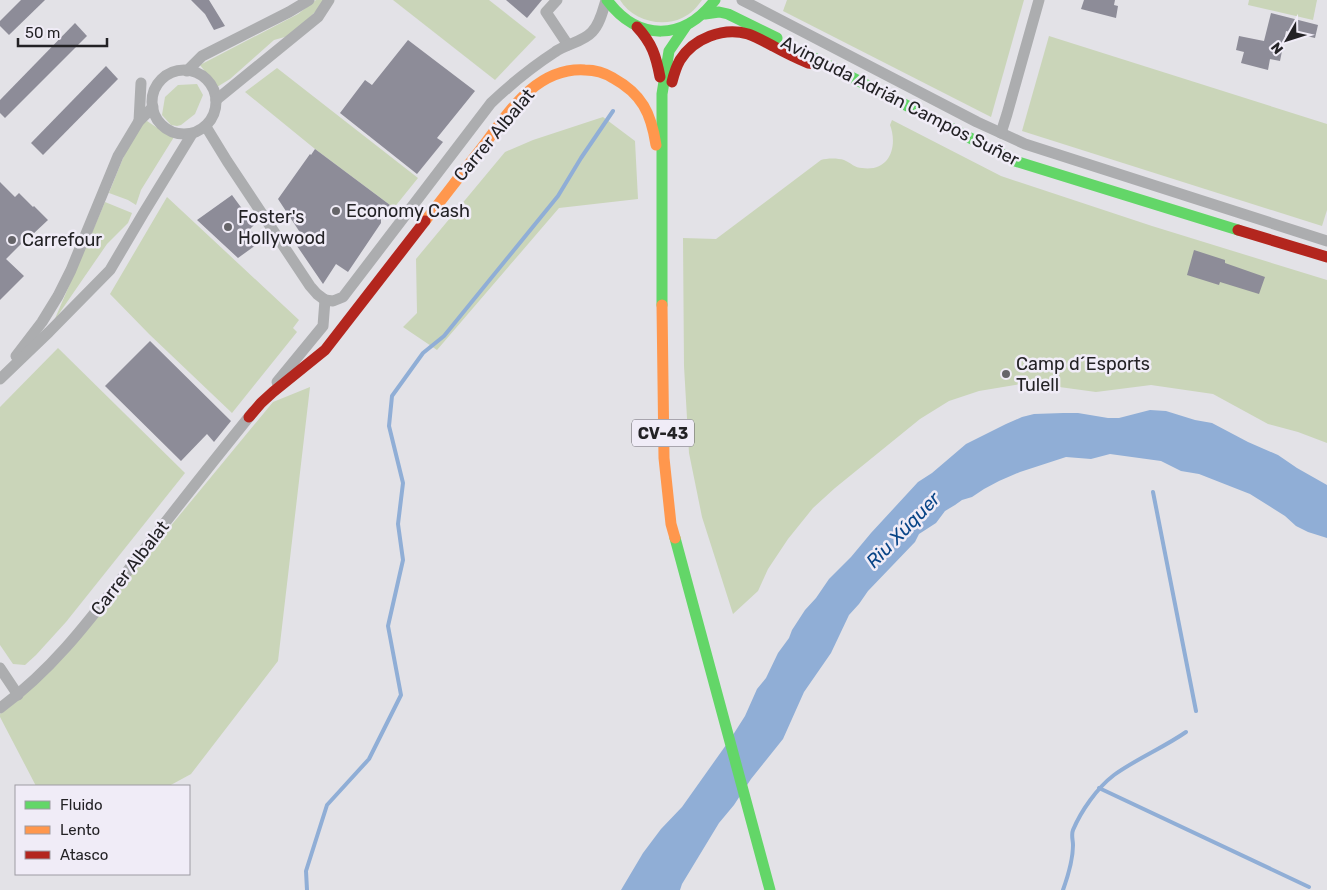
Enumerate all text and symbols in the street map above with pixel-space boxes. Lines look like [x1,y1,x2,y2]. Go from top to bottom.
scale bar [18,15,106,47]
north arrow [1262,15,1312,65]
text: 50 m [25,24,60,42]
street label: Avinguda Adrián Campos Suñer [777,31,1023,171]
text: N [1268,39,1287,57]
street label: Carrer Albalat [449,84,539,186]
place label: Economy Cash [346,200,470,222]
marker: Economy Cash [330,205,342,217]
place label: Foster's Hollywood [238,206,325,249]
marker: Foster's Hollywood [222,221,234,233]
place label: Carrefour [22,229,102,251]
marker: Carrefour [6,234,18,246]
place label: Camp d´Esports Tulell [1016,353,1150,396]
marker: Camp d´Esports Tulell [1000,368,1012,380]
road number: CV-43 [632,419,694,446]
water label: Riu Xúquer [861,487,945,573]
street label: Carrer Albalat [86,516,174,620]
legend [15,785,190,875]
text: Fluido [60,796,103,814]
text: Lento [60,821,100,839]
text: Atasco [60,846,108,864]

